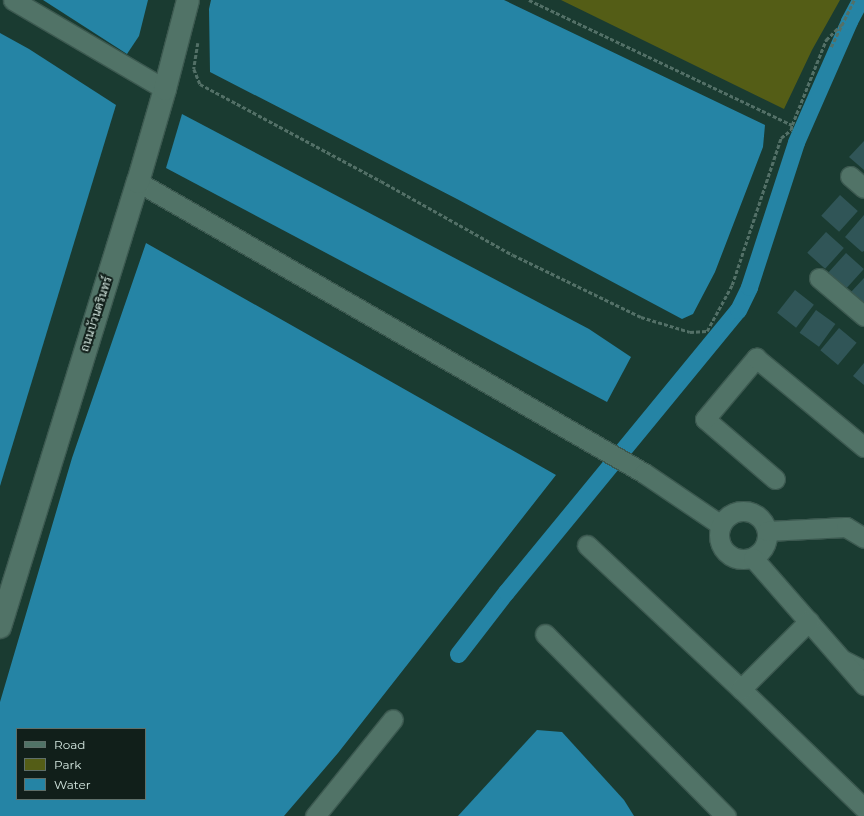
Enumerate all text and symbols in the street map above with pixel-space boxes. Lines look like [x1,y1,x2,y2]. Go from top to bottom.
street label: ถนนบัวนครินทร์ [77,275,115,353]
legend [16,728,146,800]
text: Road [54,737,85,752]
text: Park [54,757,81,772]
text: Water [54,777,90,792]

